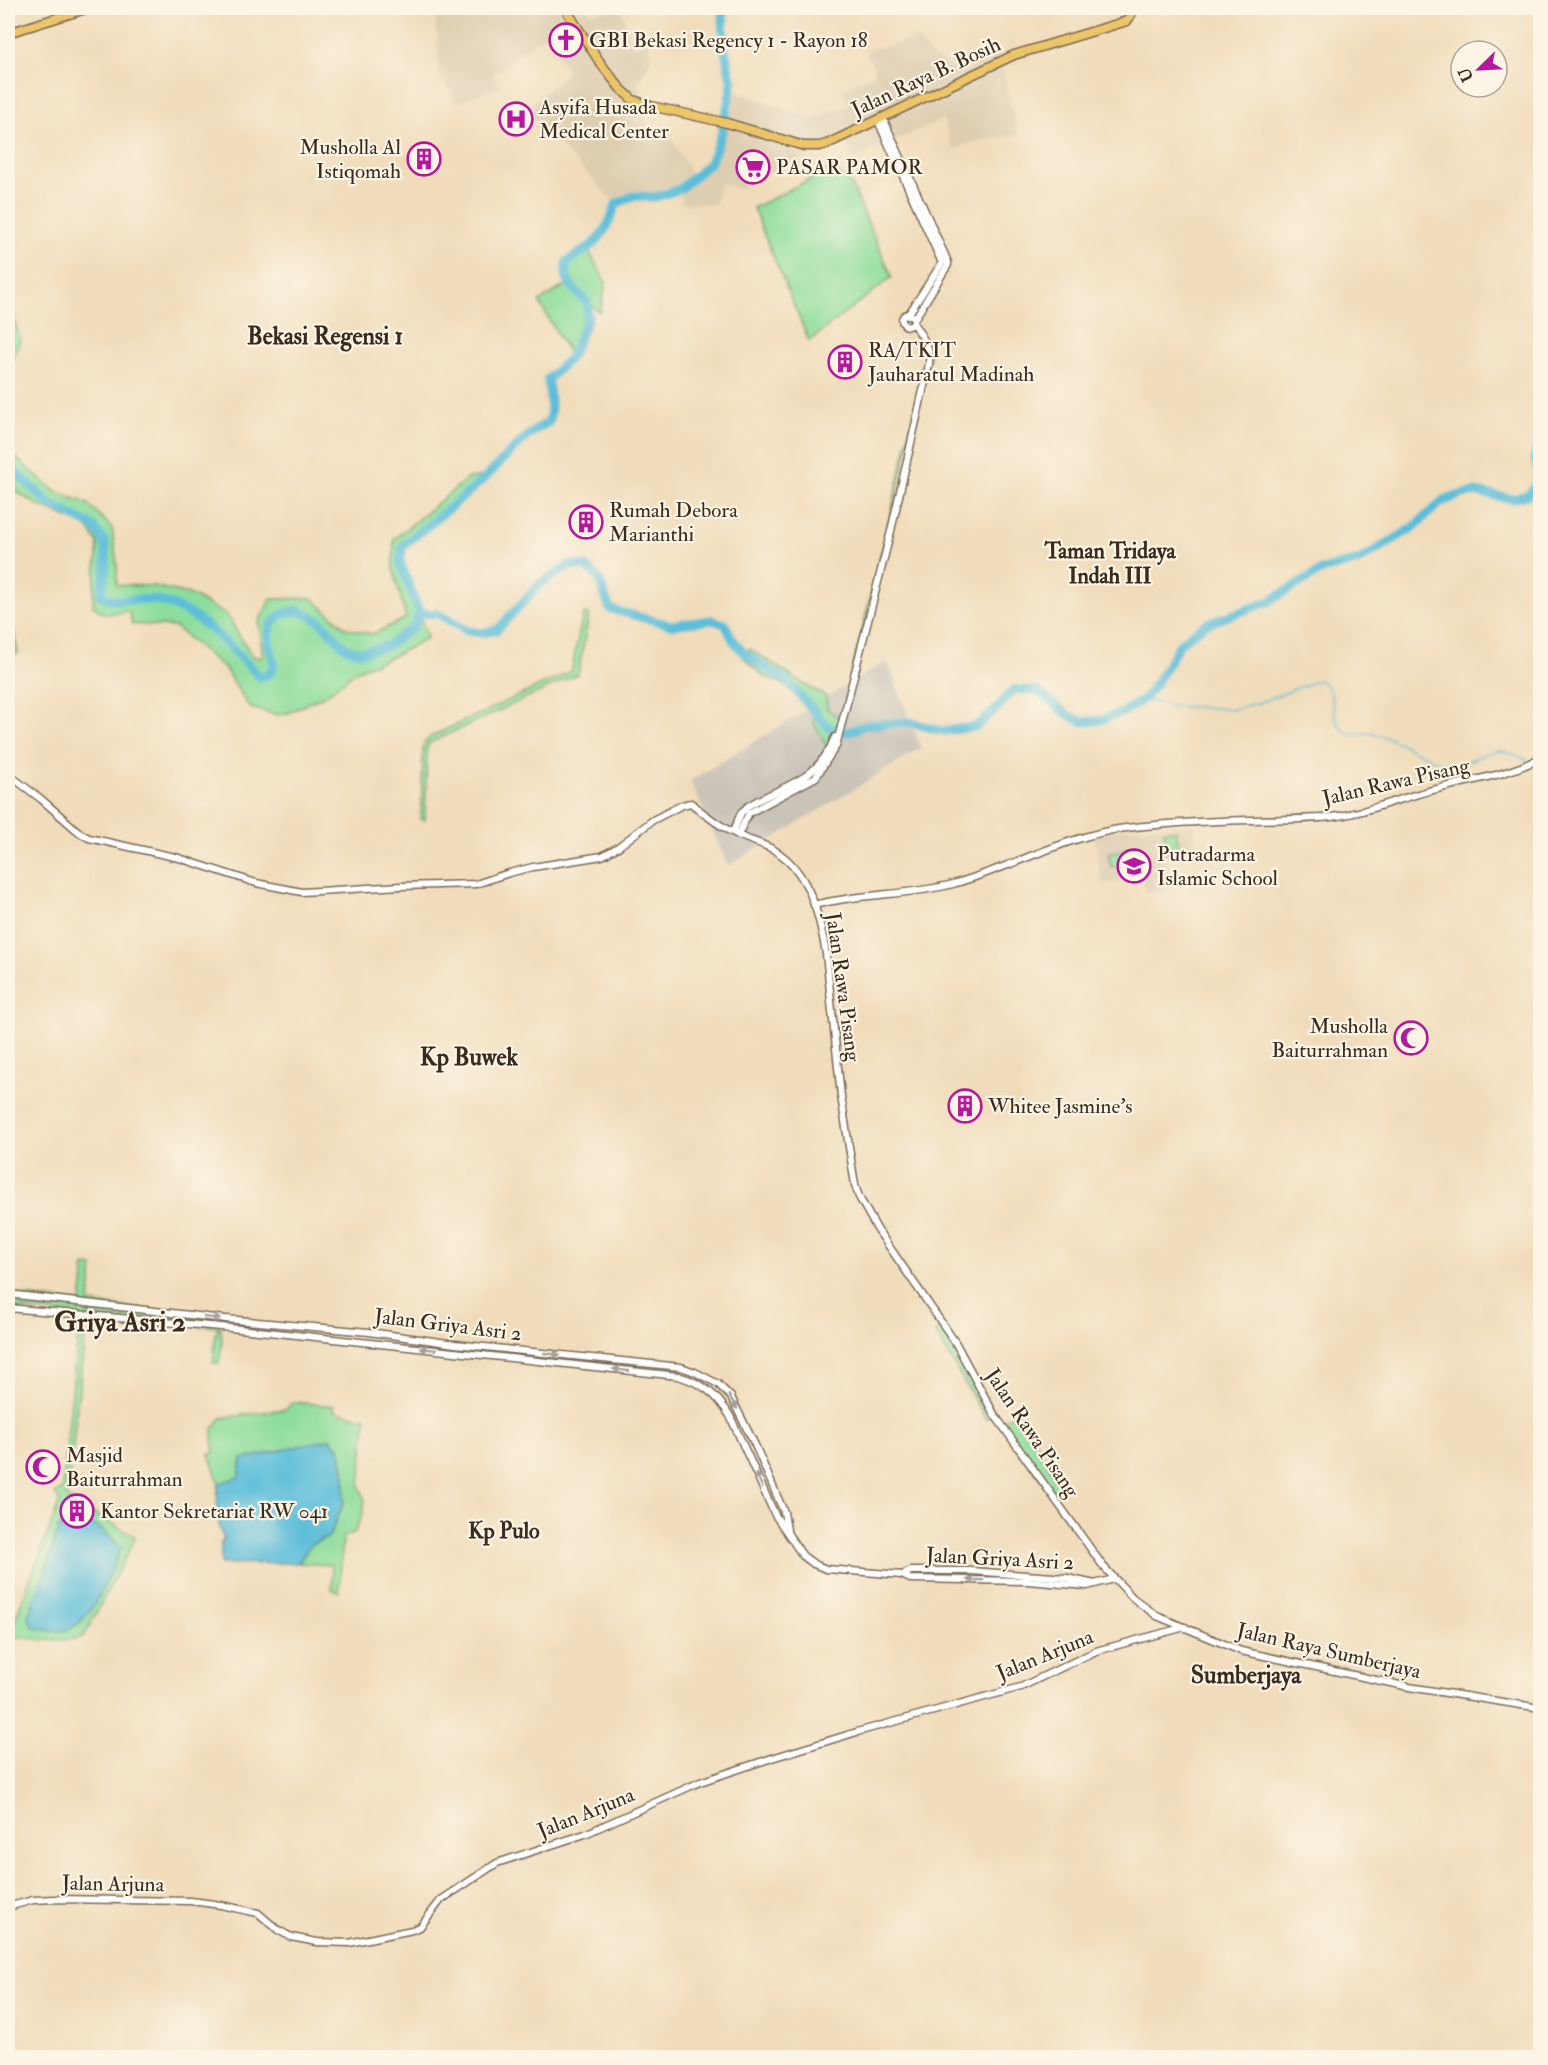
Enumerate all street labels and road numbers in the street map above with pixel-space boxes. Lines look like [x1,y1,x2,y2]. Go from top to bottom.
street label: Jalan Raya B. Bosih [846,31,1005,124]
street label: Jalan Rawa Pisang [1319,752,1473,812]
street label: Jalan Rawa Pisang [819,910,867,1064]
street label: Jalan Griya Asri 2 [372,1302,523,1347]
street label: Jalan Rawa Pisang [978,1362,1086,1503]
street label: Jalan Griya Asri 2 [924,1542,1075,1576]
street label: Jalan Raya Sumberjaya [1234,1618,1424,1684]
street label: Jalan Arjuna [992,1623,1098,1687]
street label: Jalan Arjuna [533,1781,639,1845]
street label: Jalan Arjuna [61,1870,165,1898]

